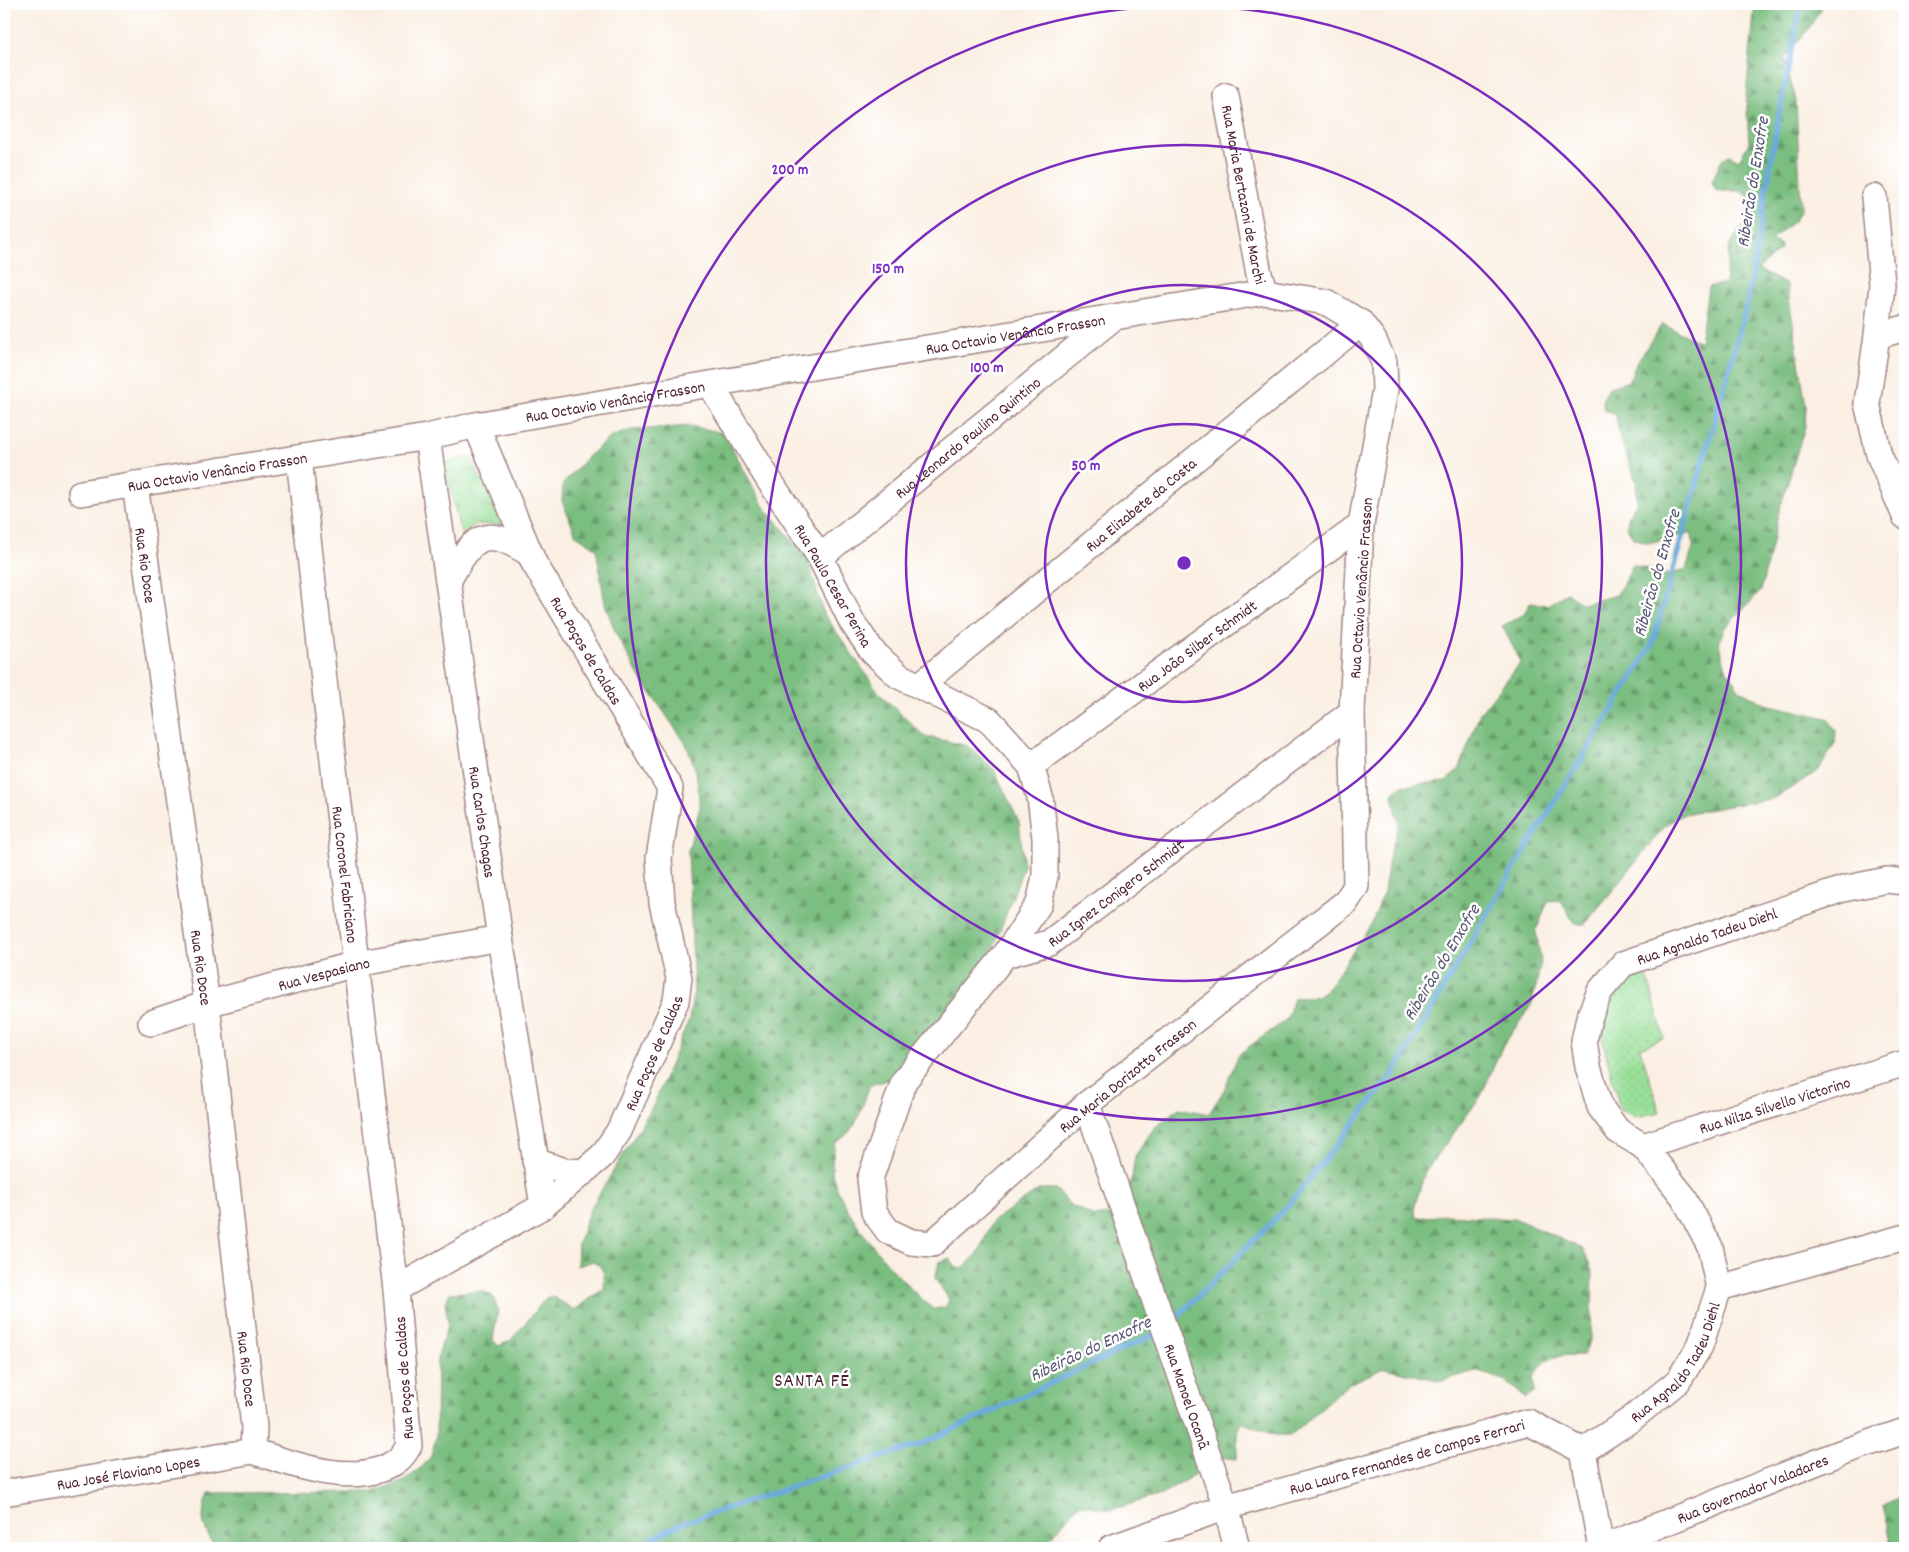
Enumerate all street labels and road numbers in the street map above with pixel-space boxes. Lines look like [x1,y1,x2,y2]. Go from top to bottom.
street label: Rua Maria Bertazoni de Marchi [1214,103,1271,288]
street label: Rua Octavio Venâncio Frasson [924,310,1107,362]
street label: Rua Leonardo Paulino Quintino [891,372,1047,505]
street label: Rua Octavio Venâncio Frasson [524,376,707,430]
street label: Rua Octavio Venâncio Frasson [126,448,309,499]
street label: Rua Elizabete da Costa [1081,453,1203,559]
street label: Rua Octavio Venâncio Frasson [1345,497,1380,679]
street label: Rua Paulo Cesar Perina [787,520,877,653]
street label: Rua Rio Doce [127,526,160,605]
street label: Rua Poços de Caldas [543,592,627,710]
street label: Rua João Silber Schmidt [1133,596,1263,699]
street label: Rua Carlos Chagas [461,765,500,880]
street label: Rua Coronel Fabriciano [324,805,363,944]
street label: Rua Ignez Conigero Schmidt [1044,835,1190,954]
street label: Rua Agnaldo Tadeu Diehl [1634,903,1781,972]
street label: Rua Rio Doce [183,928,216,1007]
street label: Rua Vespasiano [276,953,372,998]
street label: Rua Poços de Caldas [620,995,691,1115]
street label: Rua Maria Dorizotto Frasson [1055,1014,1202,1140]
street label: Rua Nilza Silvello Victorino [1697,1072,1854,1141]
street label: Rua Agnaldo Tadeu Diehl [1626,1299,1728,1430]
street label: Rua Poços de Caldas [390,1315,421,1440]
street label: Rua Rio Doce [229,1330,261,1408]
street label: Rua Manoel Ocanã [1157,1341,1214,1453]
street label: Rua Laura Fernandes de Campos Ferrari [1287,1414,1528,1503]
street label: Rua Governador Valadares [1674,1450,1833,1531]
street label: Rua José Flaviano Lopes [55,1451,202,1498]

